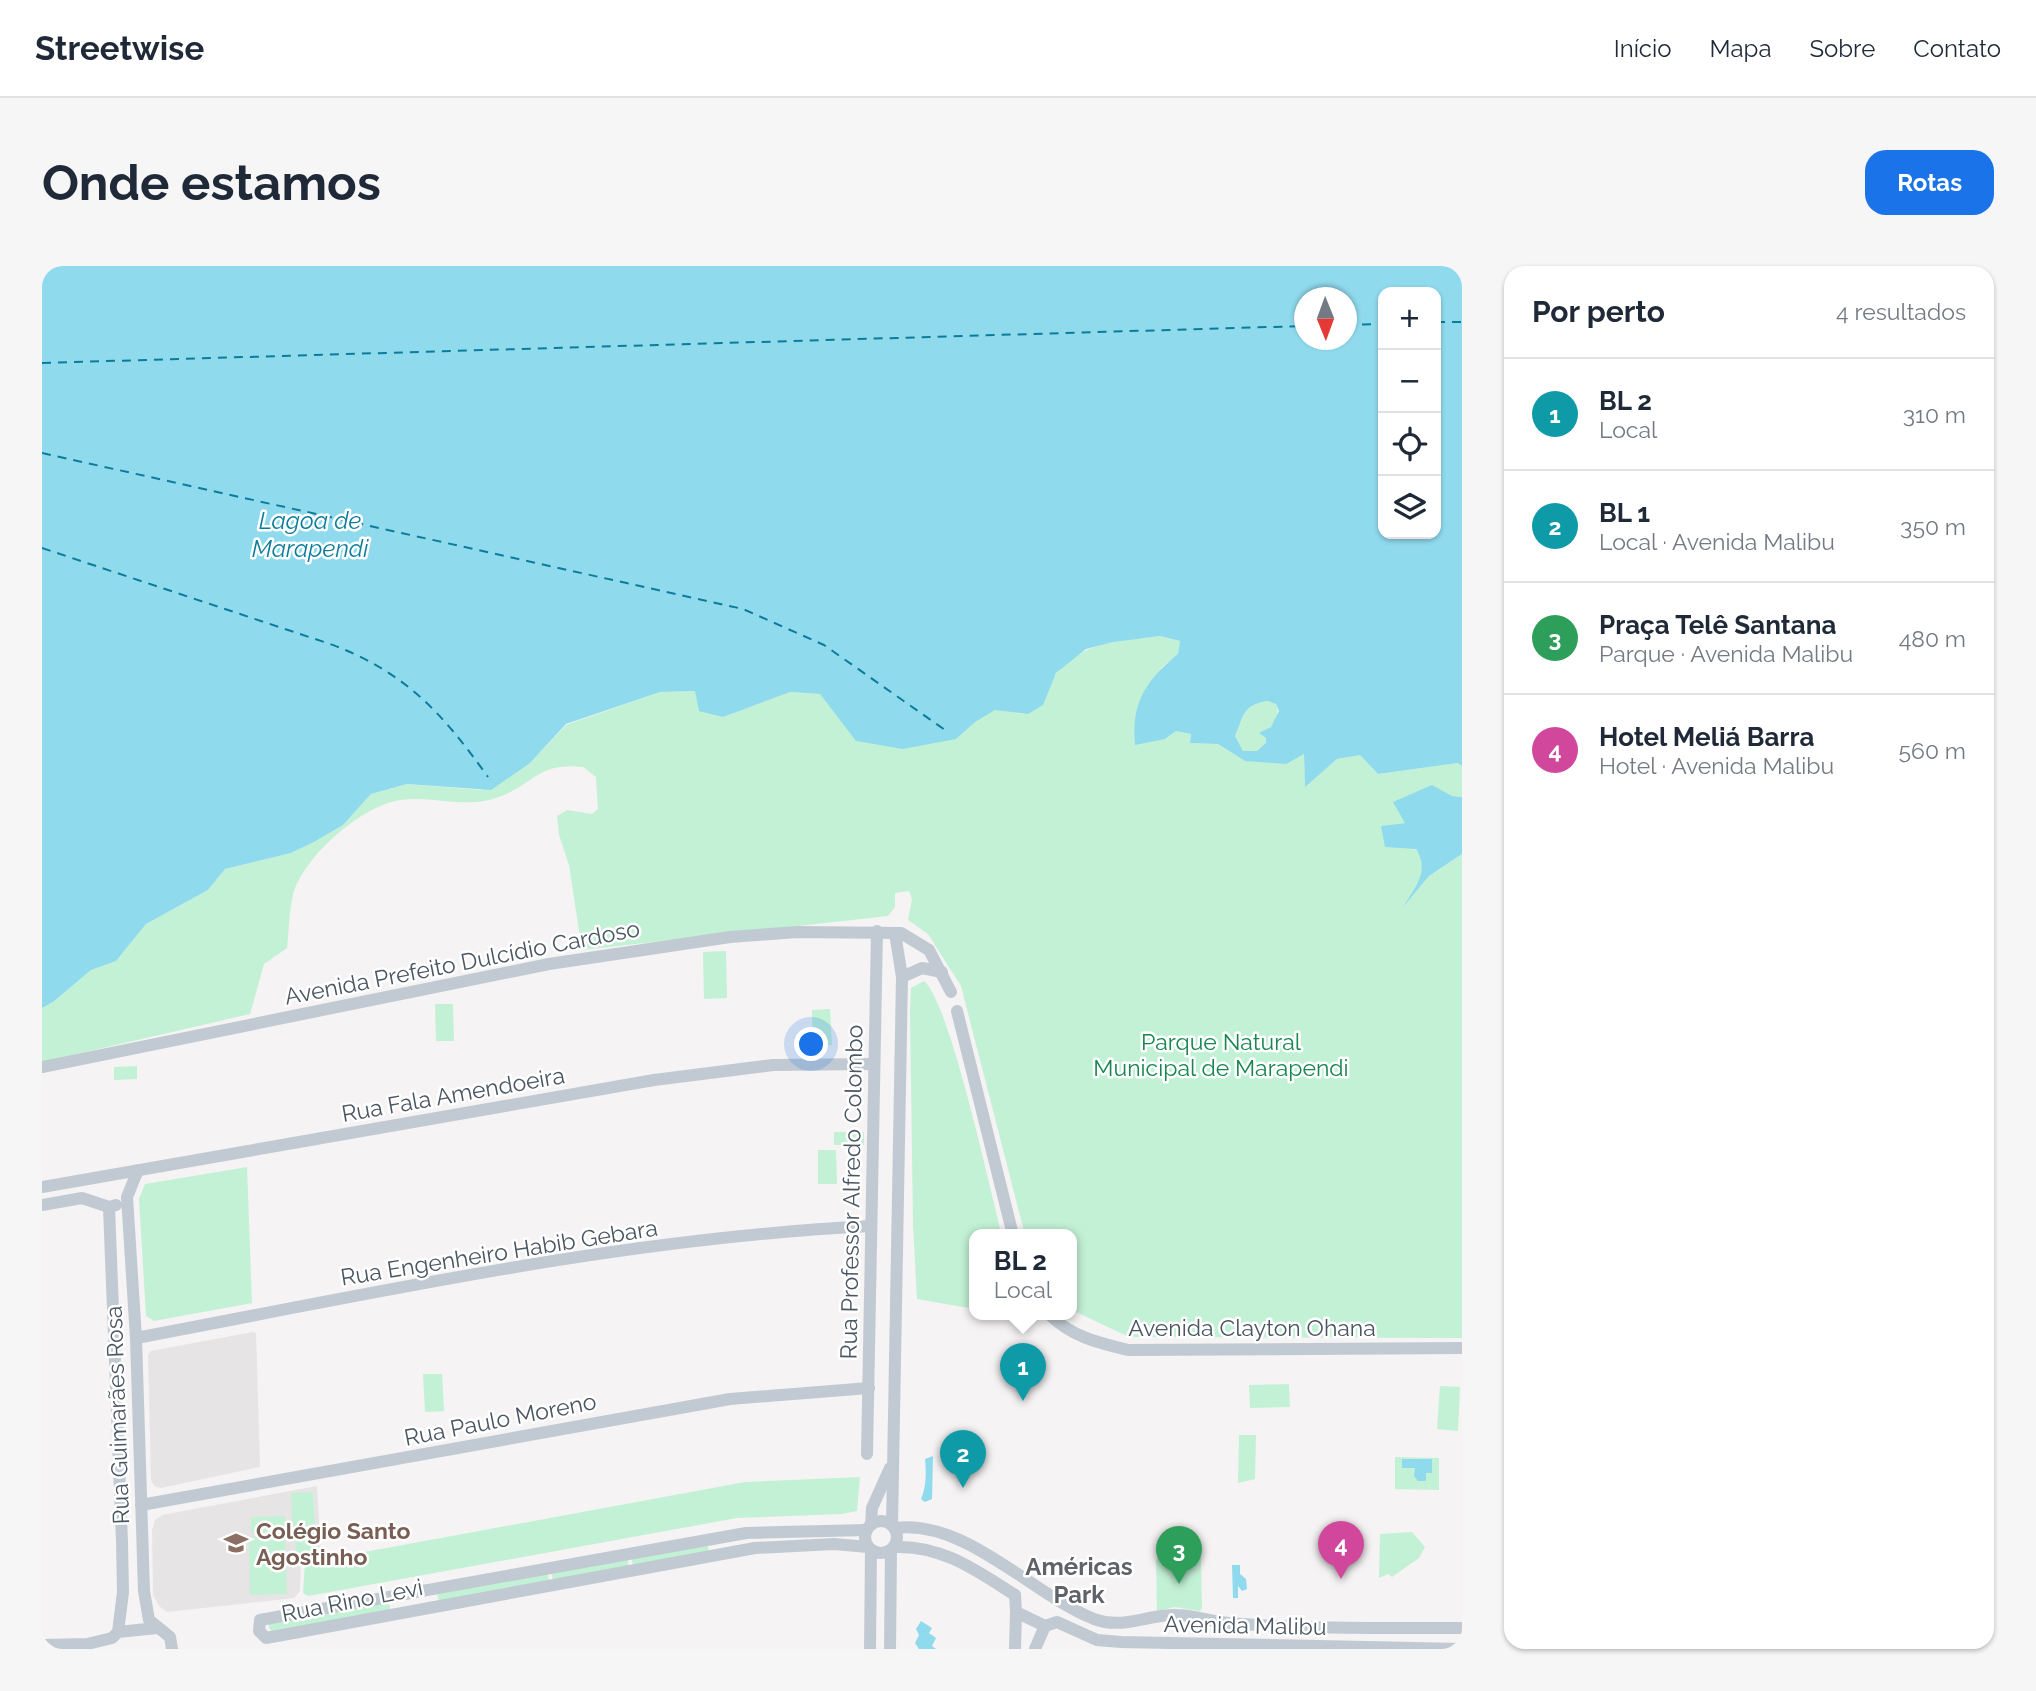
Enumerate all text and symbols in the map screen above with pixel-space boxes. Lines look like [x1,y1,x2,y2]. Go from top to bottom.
text: Streetwise [35,29,204,68]
text: Início [1614,34,1672,63]
text: Mapa [1710,34,1771,63]
text: Sobre [1809,34,1875,63]
text: Contato [1913,34,2001,63]
button: Rotas [1865,150,1994,215]
text: Onde estamos [42,154,381,211]
north arrow [1294,287,1357,350]
map controls [1378,287,1441,539]
button: + [1378,287,1441,350]
text: Por perto [1532,294,1665,329]
text: 4 resultados [1836,298,1966,325]
button: − [1378,350,1441,413]
text: BL 2 [1599,386,1652,416]
text: 1 [1549,401,1561,428]
text: 310 m [1903,401,1966,428]
button: locate [1378,413,1441,476]
text: Local [1599,416,1657,443]
button: layers [1378,476,1441,539]
text: BL 1 [1599,498,1650,528]
water label: Lagoa de Marapendi [252,506,369,563]
text: 2 [1549,513,1561,540]
text: 350 m [1900,513,1966,540]
text: Local · Avenida Malibu [1599,528,1835,555]
text: Praça Telê Santana [1599,610,1836,640]
text: 3 [1549,625,1561,652]
text: 480 m [1899,625,1966,652]
text: Parque · Avenida Malibu [1599,640,1853,667]
text: Hotel Meliá Barra [1599,722,1814,752]
text: 4 [1548,737,1562,764]
text: 560 m [1899,737,1966,764]
text: Hotel · Avenida Malibu [1599,752,1834,779]
street label: Avenida Prefeito Dulcídio Cardoso [282,914,642,1010]
street label: Rua Professor Alfredo Colombo [835,1024,867,1360]
your location [794,1027,828,1061]
park label: Parque Natural Municipal de Marapendi [1093,1028,1349,1081]
street label: Rua Fala Amendoeira [339,1061,567,1127]
street label: Rua Engenheiro Habib Gebara [339,1214,659,1290]
popup [969,1229,1077,1320]
text: BL 2 [994,1246,1047,1276]
text: Local [994,1276,1052,1303]
street label: Rua Guimarães Rosa [100,1305,134,1525]
street label: Avenida Clayton Ohana [1128,1314,1376,1341]
pin: 1 [1000,1343,1046,1401]
street label: Rua Paulo Moreno [402,1387,598,1451]
pin: 2 [940,1430,986,1488]
place label: Colégio Santo Agostinho [256,1517,410,1570]
pin: 4 [1318,1521,1364,1579]
pin: 3 [1156,1526,1202,1584]
school or university icon: Colégio Santo Agostinho [222,1529,250,1557]
district label: Américas Park [1025,1552,1133,1609]
street label: Rua Rino Levi [279,1573,425,1627]
street label: Avenida Malibu [1163,1610,1327,1640]

